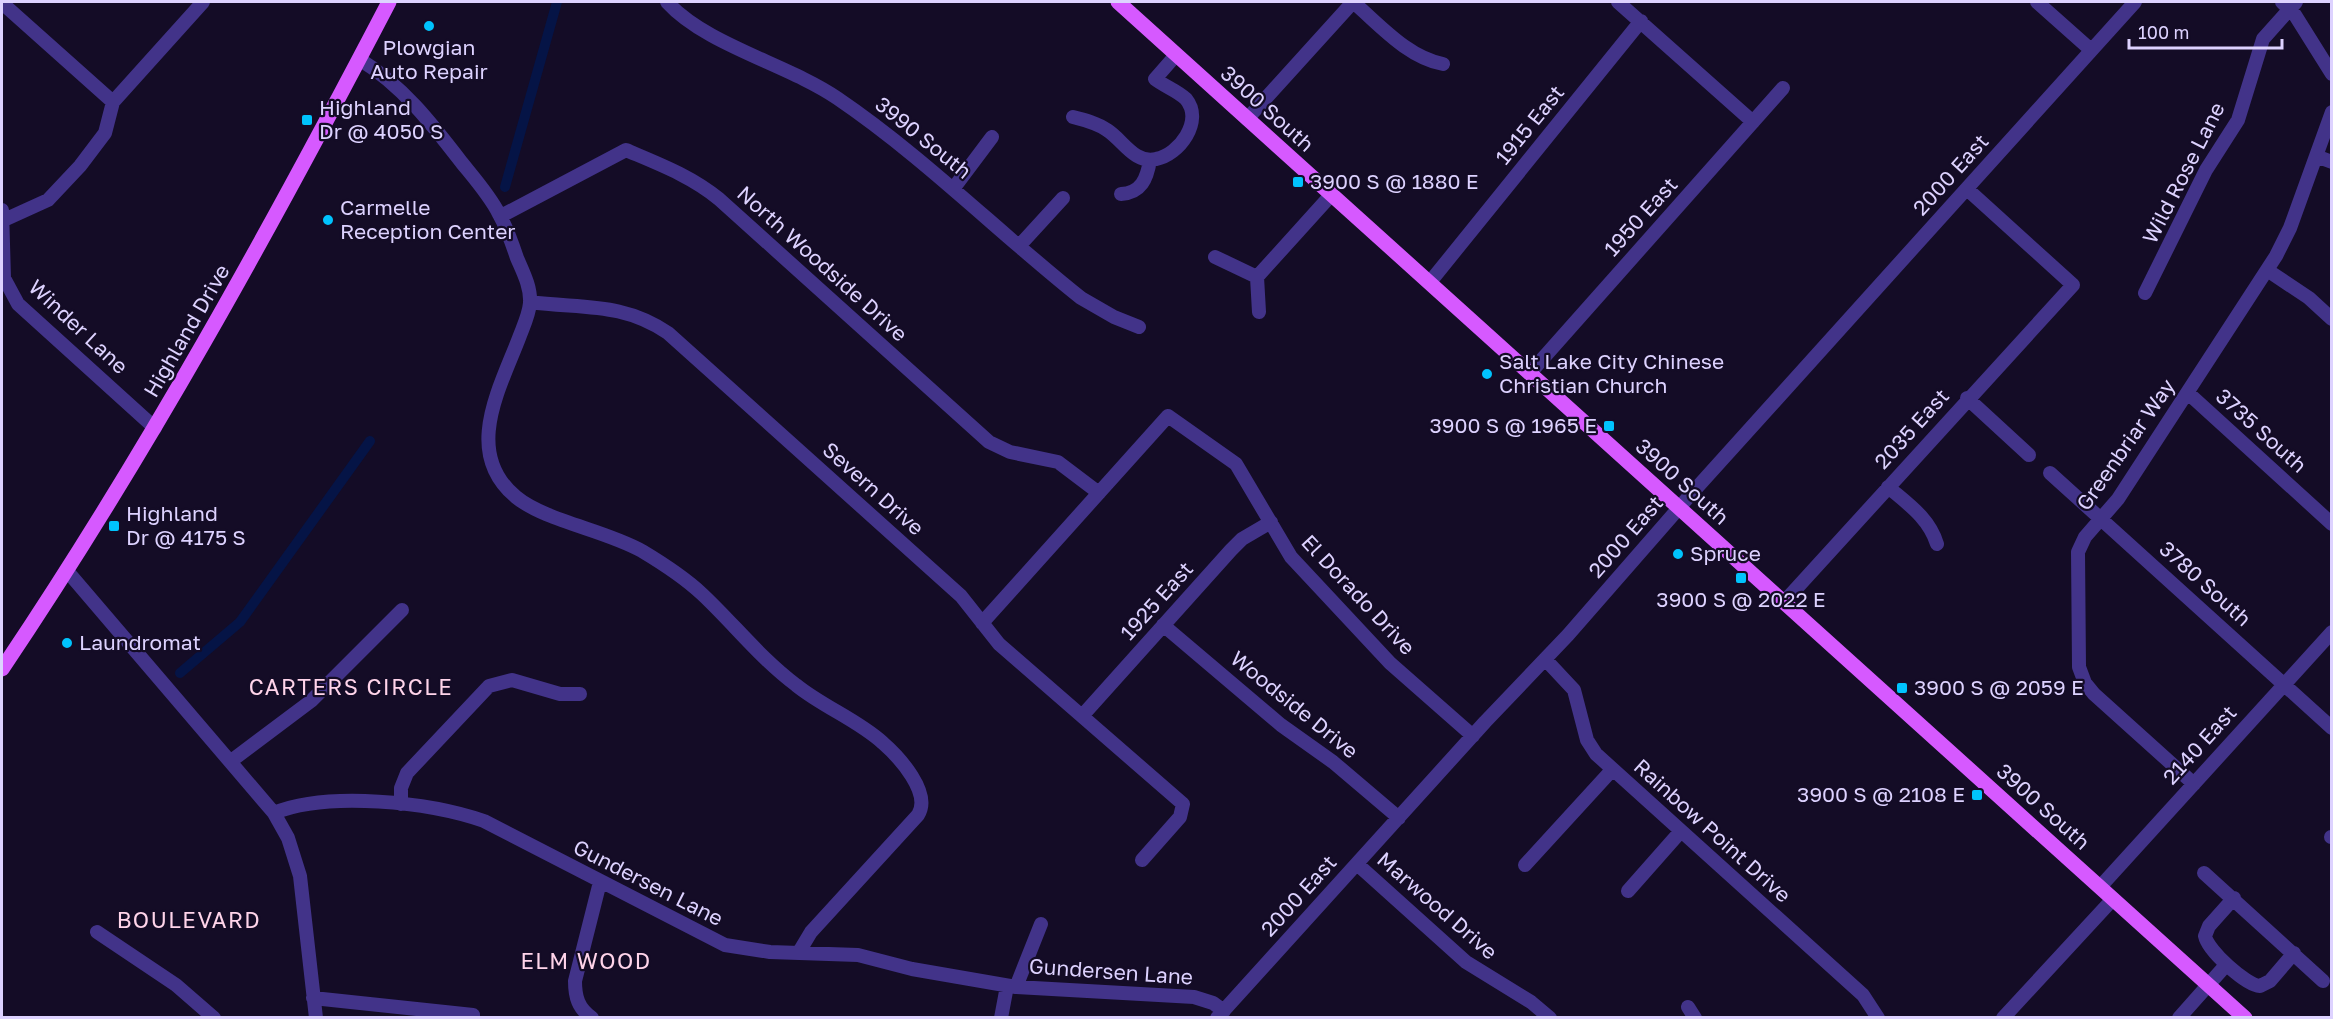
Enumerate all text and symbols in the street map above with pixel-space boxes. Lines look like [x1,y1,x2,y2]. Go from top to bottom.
scale bar [2129,12,2282,50]
marker: Plowgian Auto Repair [422,19,436,33]
text: 100 m [2138,21,2189,43]
place label: Plowgian Auto Repair [370,34,488,84]
street label: 3900 South [1216,60,1320,157]
street label: 1915 East [1489,79,1569,169]
street label: 3990 South [870,91,977,184]
place label: Highland Dr @ 4050 S [319,94,444,144]
street label: Wild Rose Lane [2136,98,2230,247]
marker: Highland Dr @ 4050 S [300,113,314,127]
street label: 2000 East [1907,128,1994,220]
place label: 3900 S @ 1880 E [1310,168,1479,194]
street label: 1950 East [1598,171,1682,261]
marker: 3900 S @ 1880 E [1291,175,1305,189]
street label: North Woodside Drive [732,180,913,347]
place label: Carmelle Reception Center [340,194,516,244]
marker: Carmelle Reception Center [321,213,335,227]
street label: Highland Drive [138,259,235,402]
street label: Winder Lane [24,274,134,379]
place label: Salt Lake City Chinese Christian Church [1499,348,1724,398]
marker: Salt Lake City Chinese Christian Church [1480,367,1494,381]
street label: Greenbriar Way [2070,373,2180,515]
street label: 2035 East [1869,383,1954,474]
street label: 3735 South [2211,383,2312,478]
place label: 3900 S @ 1965 E [1430,412,1597,438]
marker: 3900 S @ 1965 E [1602,419,1616,433]
street label: 3900 South [1631,433,1735,530]
street label: Severn Drive [818,436,930,540]
street label: 2000 East [1582,490,1668,583]
place label: Highland Dr @ 4175 S [126,500,246,550]
marker: Highland Dr @ 4175 S [107,519,121,533]
street label: El Dorado Drive [1296,529,1421,660]
street label: 3780 South [2154,535,2257,631]
place label: Spruce [1690,540,1761,566]
marker: Spruce [1671,547,1685,561]
street label: 1925 East [1114,556,1198,645]
marker: 3900 S @ 2022 E [1734,571,1748,585]
place label: 3900 S @ 2022 E [1656,586,1826,612]
place label: Laundromat [79,629,201,655]
marker: Laundromat [60,636,74,650]
street label: Woodside Drive [1226,645,1364,764]
district label: CARTERS CIRCLE [249,673,453,700]
place label: 3900 S @ 2059 E [1914,674,2084,700]
marker: 3900 S @ 2059 E [1895,681,1909,695]
street label: 2140 East [2157,699,2242,789]
street label: Rainbow Point Drive [1629,753,1797,908]
street label: 3900 South [1992,758,2096,855]
place label: 3900 S @ 2108 E [1797,781,1965,807]
marker: 3900 S @ 2108 E [1970,788,1984,802]
street label: Gundersen Lane [569,833,728,931]
street label: Marwood Drive [1372,846,1503,965]
street label: 2000 East [1255,849,1342,941]
district label: BOULEVARD [117,906,261,933]
district label: ELM WOOD [520,947,652,974]
street label: Gundersen Lane [1028,952,1194,990]

